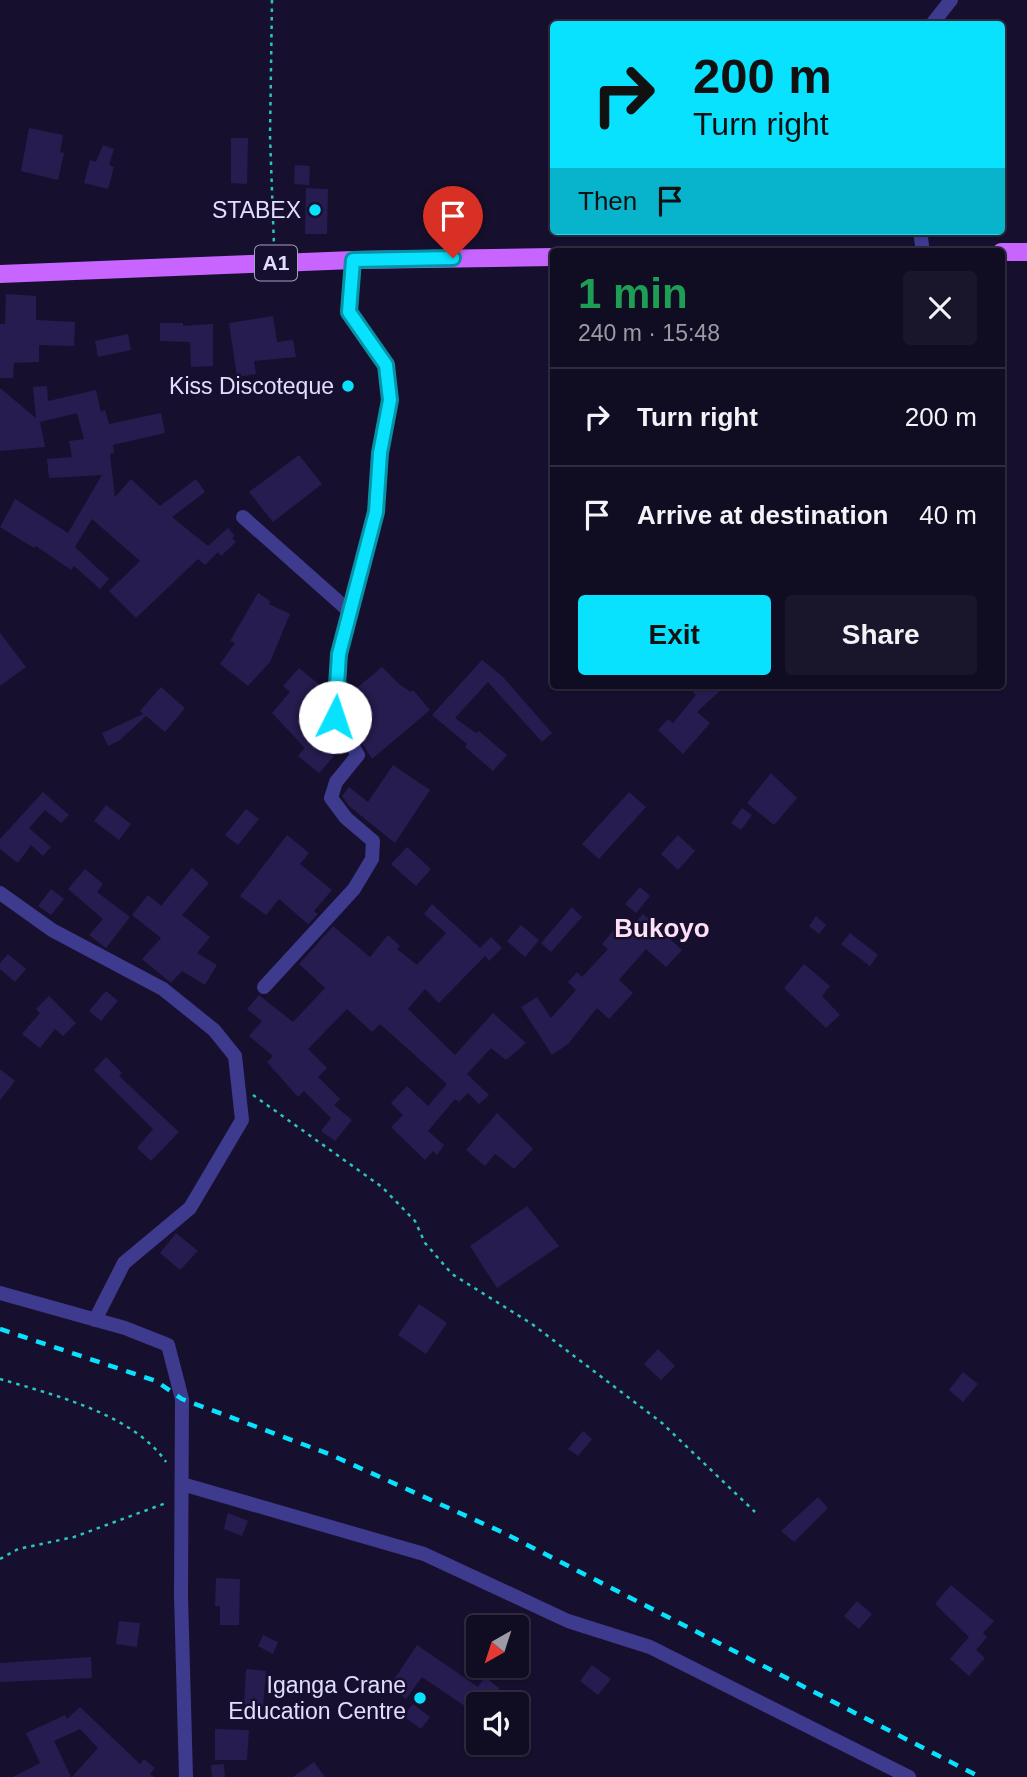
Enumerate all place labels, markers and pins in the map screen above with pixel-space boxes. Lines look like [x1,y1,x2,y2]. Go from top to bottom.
pin [423,186,483,258]
place label: STABEX [212,197,301,223]
marker: STABEX [307,202,323,218]
place label: Kiss Discoteque [169,373,334,399]
marker: Kiss Discoteque [340,378,356,394]
place label: Iganga Crane Education Centre [228,1672,406,1724]
marker: Iganga Crane Education Centre [412,1690,428,1706]

